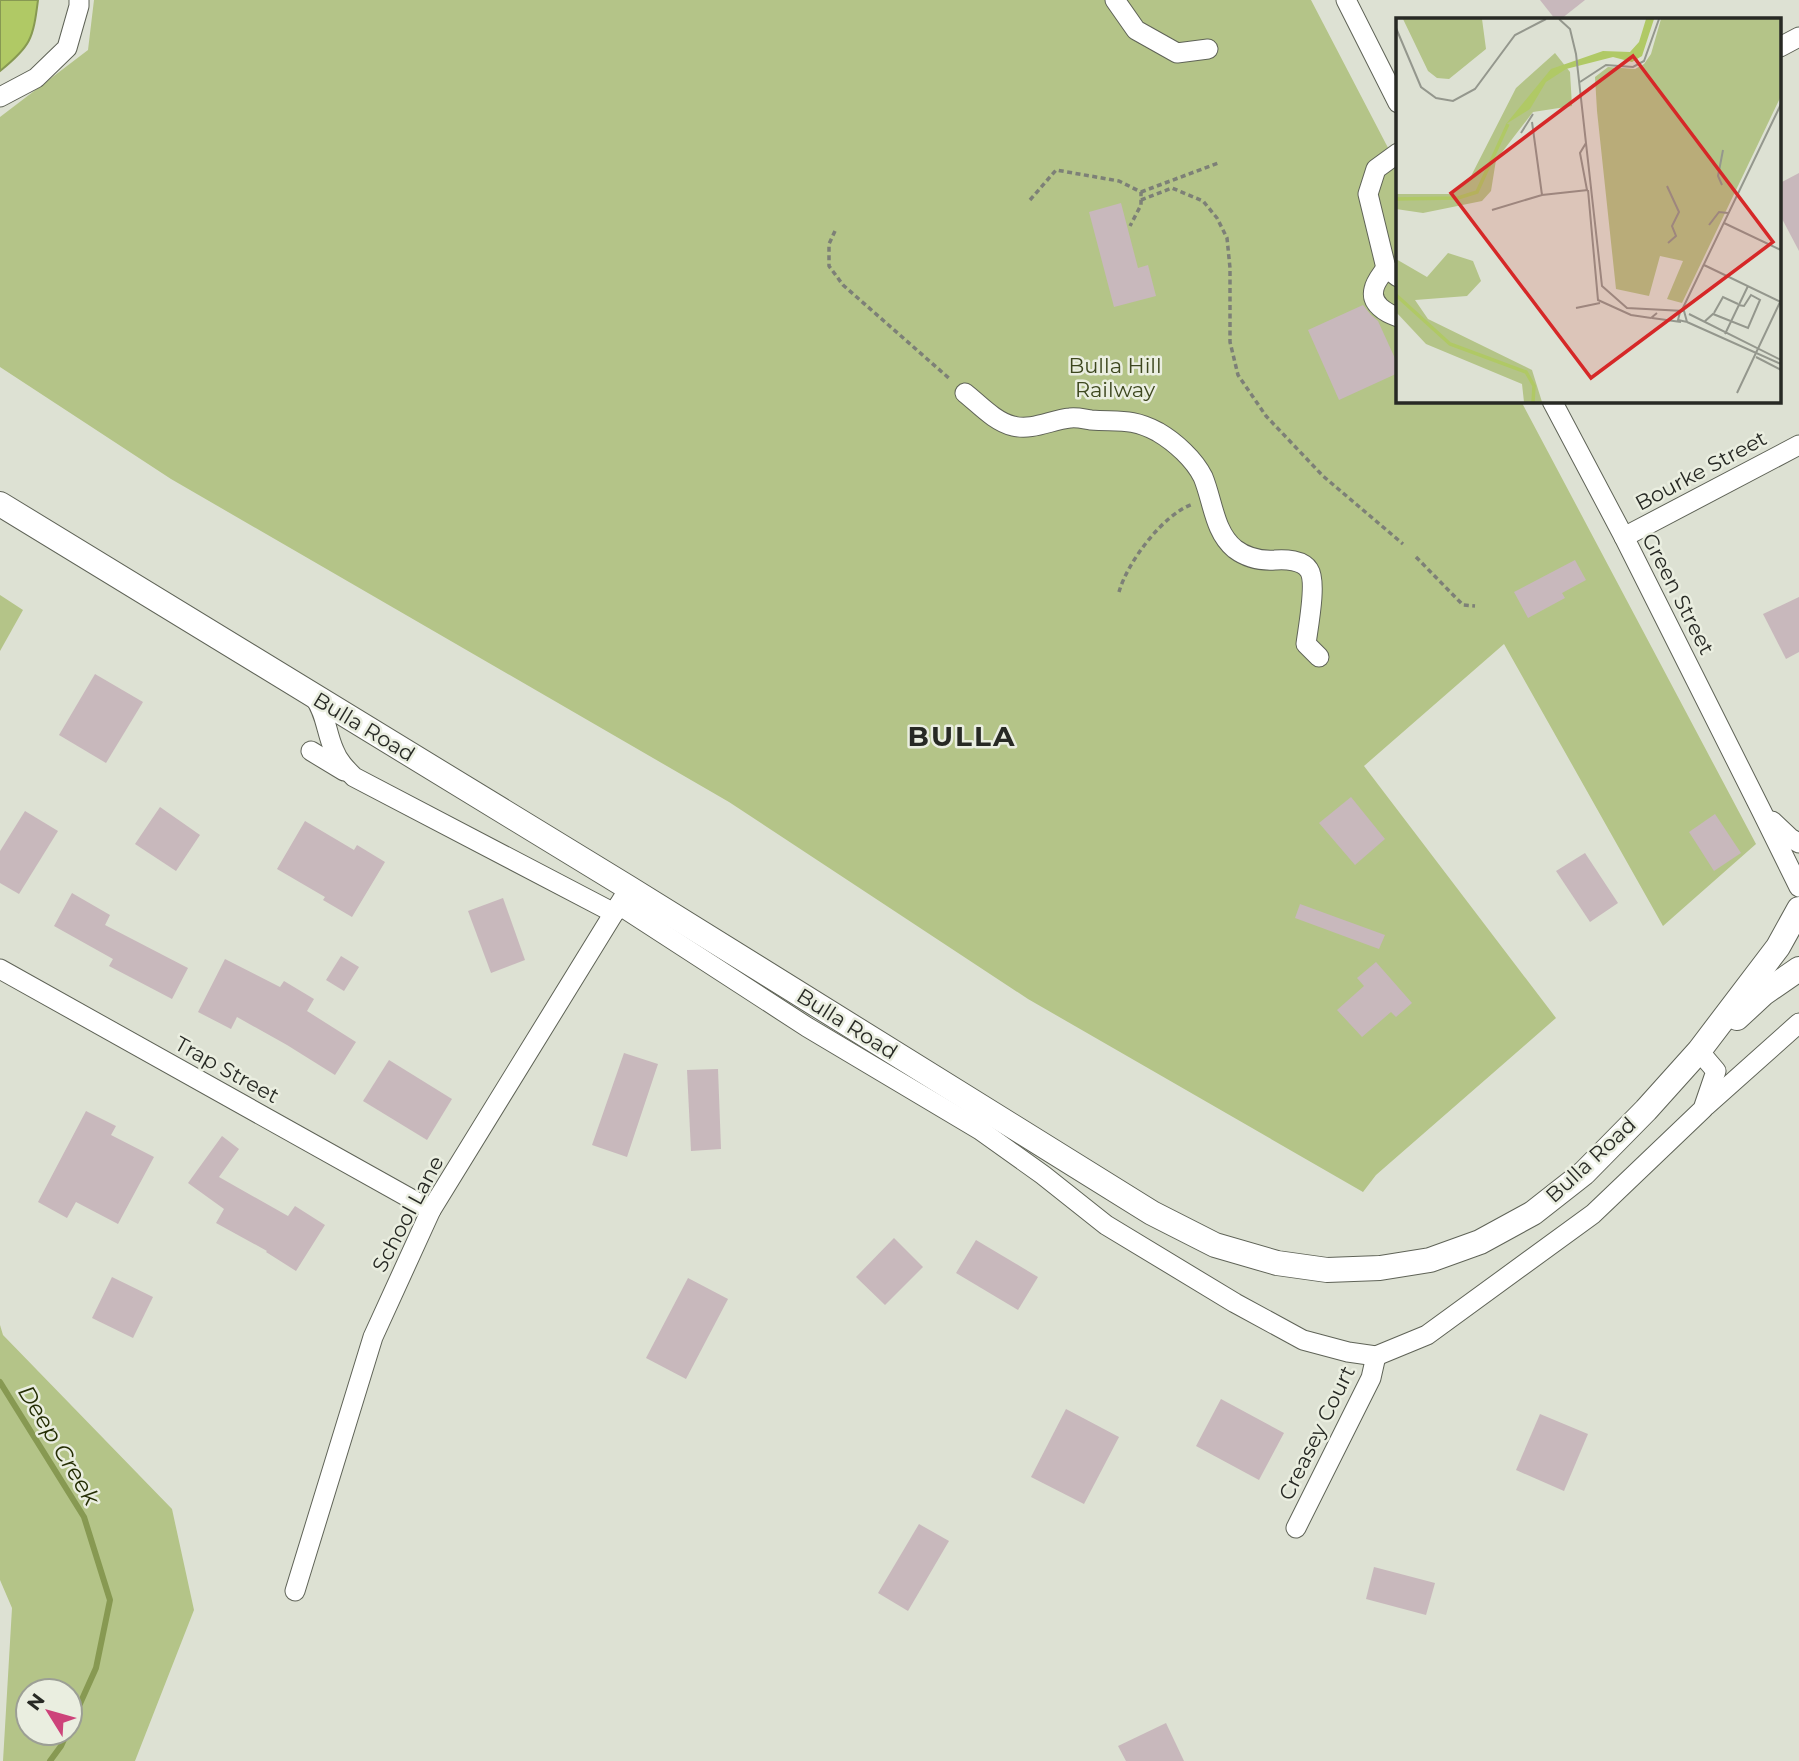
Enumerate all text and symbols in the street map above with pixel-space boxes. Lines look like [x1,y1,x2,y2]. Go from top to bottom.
inset map [1396,18,1782,402]
park label: Bulla Hill Railway [1068,353,1162,402]
street label: Bourke Street [1631,425,1771,516]
street label: Green Street [1637,529,1720,659]
street label: Bulla Road [309,686,420,767]
district label: BULLA [908,719,1016,753]
street label: Bulla Road [792,983,902,1064]
street label: Trap Street [171,1031,284,1108]
street label: Bulla Road [1540,1112,1641,1208]
street label: School Lane [366,1151,449,1276]
street label: Creasey Court [1273,1361,1360,1504]
water label: Deep Creek [12,1380,107,1511]
north arrow [14,1677,84,1747]
text: N [22,1689,50,1715]

